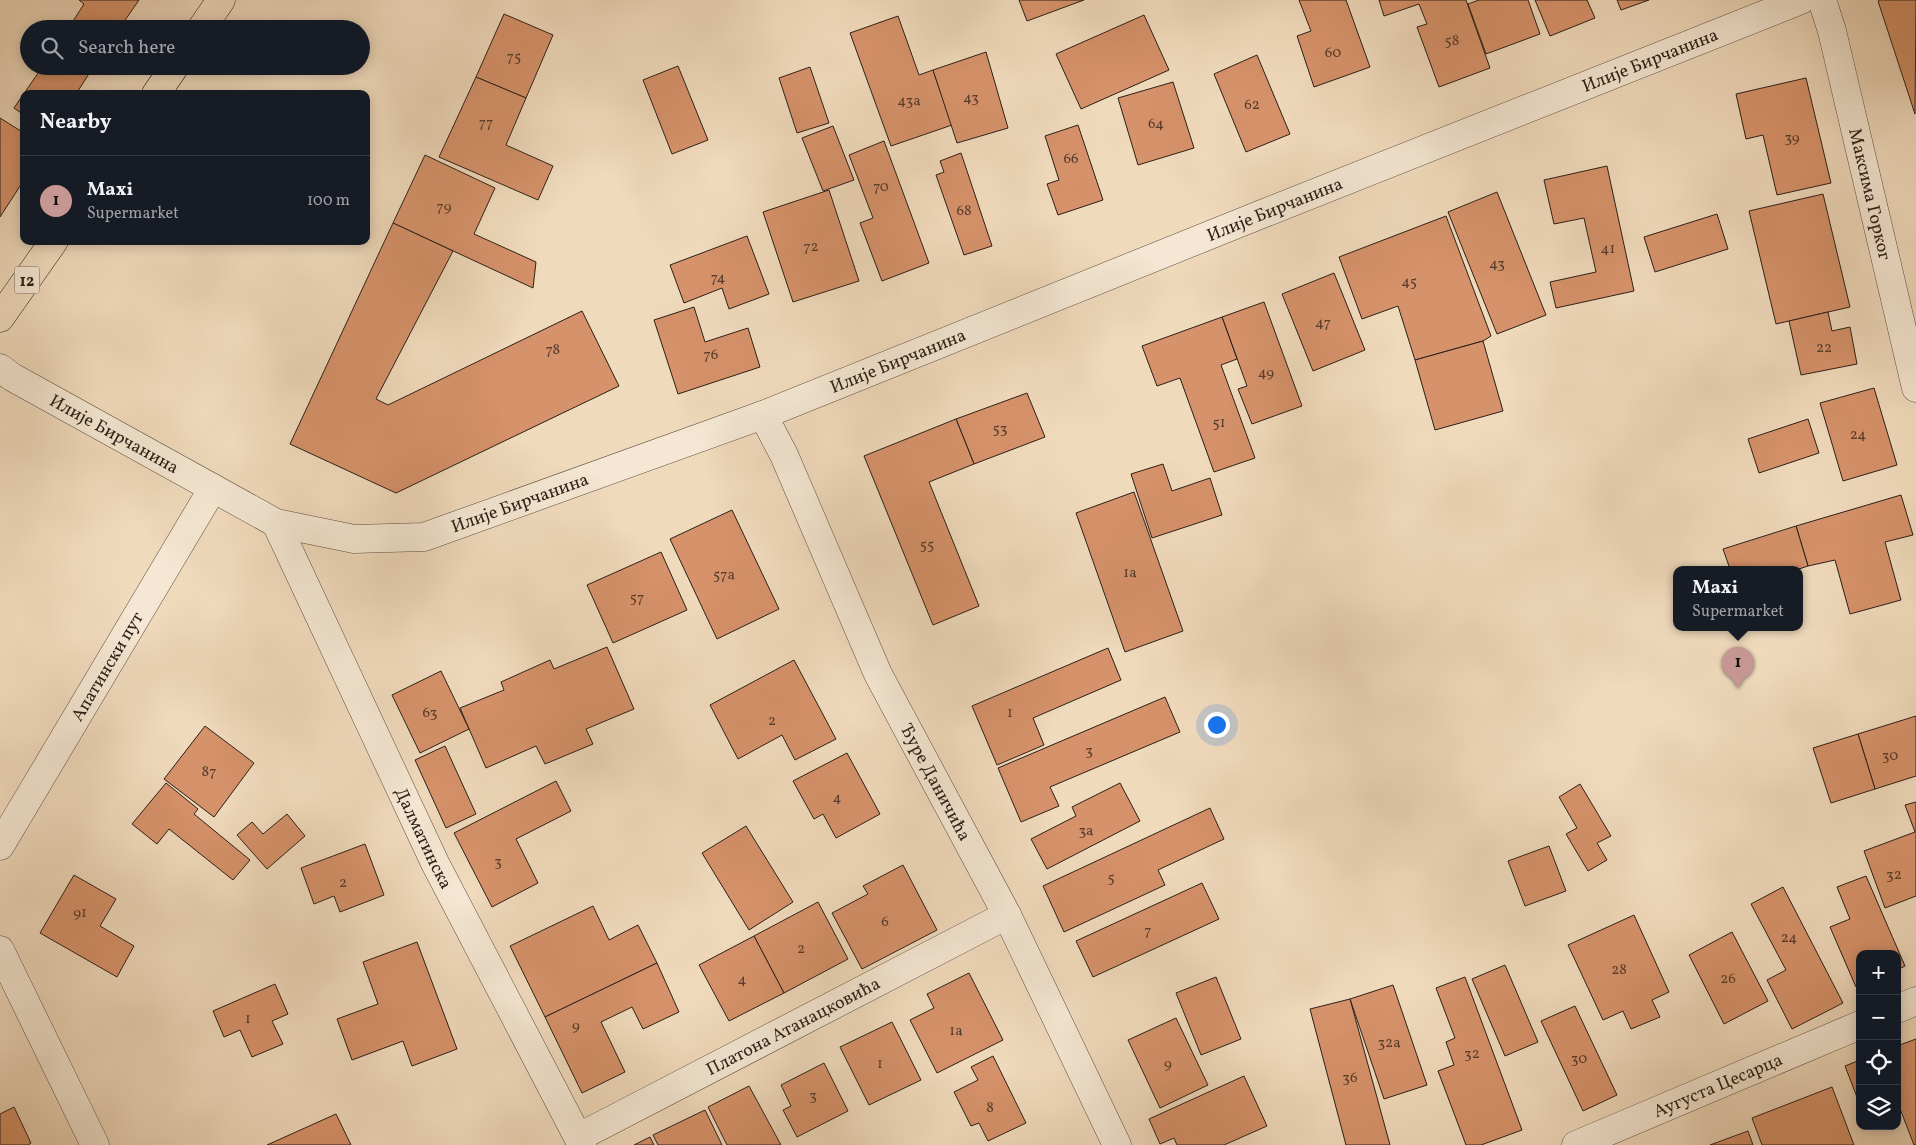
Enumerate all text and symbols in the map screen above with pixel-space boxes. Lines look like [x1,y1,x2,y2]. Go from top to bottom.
search box [20,20,370,75]
street label: Илије Бирчанина [1579,23,1722,100]
house number: 58 [1445,31,1459,52]
icon: search [38,34,66,62]
text: Search here [78,35,175,61]
house number: 60 [1325,43,1341,64]
house number: 75 [507,47,521,68]
house number: 43 [963,88,979,109]
house number: 43a [897,91,921,112]
house number: 62 [1244,95,1260,116]
text: Nearby [40,108,111,137]
house number: 77 [479,113,493,134]
house number: 64 [1148,114,1164,135]
street label: Максима Горког [1841,126,1896,263]
house number: 39 [1784,128,1800,149]
house number: 66 [1063,149,1079,170]
street label: Илије Бирчанина [1203,172,1347,249]
text: Maxi [87,177,133,203]
house number: 70 [873,177,889,198]
text: 1 [53,190,59,212]
text: 100 m [307,190,350,212]
house number: 79 [437,197,452,218]
house number: 68 [956,201,972,222]
text: Supermarket [87,203,179,225]
house number: 72 [803,237,819,258]
house number: 41 [1601,239,1615,260]
house number: 43 [1489,254,1505,275]
road number: 12 [15,266,40,294]
house number: 74 [711,268,725,289]
house number: 45 [1401,272,1417,293]
house number: 47 [1315,313,1331,334]
street label: Илије Бирчанина [827,323,970,401]
house number: 22 [1816,338,1832,359]
house number: 78 [546,340,560,361]
house number: 76 [704,345,718,366]
house number: 49 [1258,363,1274,384]
street label: Илије Бирчанина [44,389,183,481]
house number: 51 [1212,413,1226,434]
house number: 53 [993,419,1007,440]
house number: 24 [1850,425,1866,446]
street label: Илије Бирчанина [448,468,592,540]
house number: 55 [920,535,934,556]
house number: 1a [1123,563,1137,584]
house number: 57a [713,565,735,586]
popup [1673,566,1803,631]
text: Maxi [1692,575,1738,601]
house number: 57 [630,588,644,609]
text: Supermarket [1692,601,1784,623]
street label: Апатински пут [66,608,151,727]
pin: 1 [1722,647,1754,688]
house number: 63 [422,703,438,724]
house number: 1 [1007,703,1013,724]
house number: 2 [768,711,776,732]
your location [1204,712,1230,738]
street label: Ђуре Даничића [893,720,976,846]
house number: 3 [1085,741,1093,762]
house number: 30 [1882,746,1898,767]
house number: 87 [202,762,216,783]
street label: Далматинска [387,784,458,894]
house number: 4 [833,788,842,809]
house number: 3a [1078,821,1094,842]
house number: 3 [494,852,502,873]
house number: 32 [1886,865,1902,886]
house number: 5 [1107,868,1115,889]
house number: 2 [339,873,347,894]
house number: 91 [73,903,87,924]
house number: 6 [881,912,889,933]
house number: 7 [1144,921,1152,942]
house number: 24 [1781,928,1797,949]
house number: 2 [797,939,805,960]
map controls [1856,950,1901,1130]
button: + [1856,950,1901,995]
house number: 28 [1611,960,1627,981]
house number: 26 [1720,969,1736,990]
house number: 4 [738,970,747,991]
street label: Платона Атанацковића [702,972,885,1083]
button: − [1856,995,1901,1040]
house number: 1 [245,1009,251,1030]
house number: 9 [572,1016,580,1037]
house number: 1a [949,1021,963,1042]
house number: 32a [1377,1033,1401,1054]
button: locate [1856,1040,1901,1085]
house number: 32 [1464,1044,1480,1065]
street label: Аугуста Цесарца [1650,1048,1787,1125]
house number: 30 [1571,1049,1587,1070]
house number: 1 [877,1054,883,1075]
house number: 9 [1164,1054,1172,1075]
house number: 36 [1342,1068,1358,1089]
button: layers [1856,1085,1901,1130]
house number: 3 [809,1086,817,1107]
house number: 8 [986,1098,994,1119]

